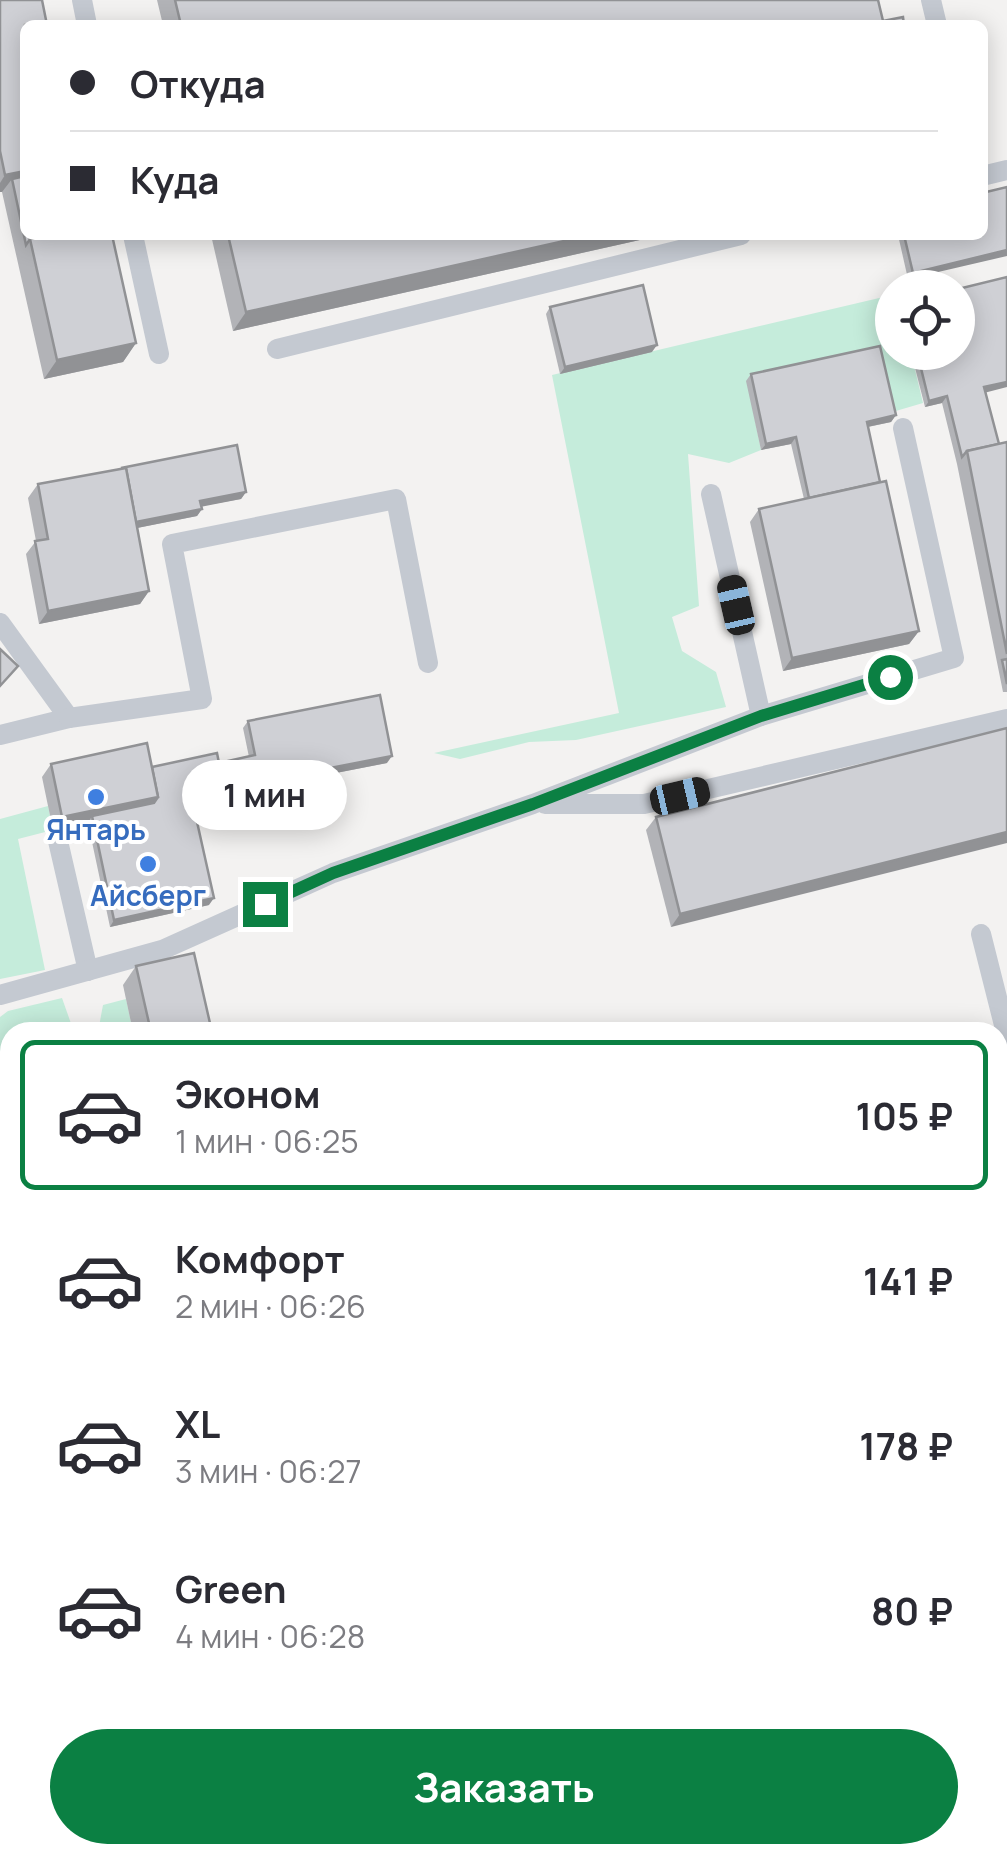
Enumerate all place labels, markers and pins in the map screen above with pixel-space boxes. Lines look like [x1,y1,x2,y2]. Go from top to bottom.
marker: Янтарь [85,786,107,808]
place label: Янтарь [46,810,146,848]
marker: Айсберг [137,853,159,875]
place label: Айсберг [90,876,206,914]

